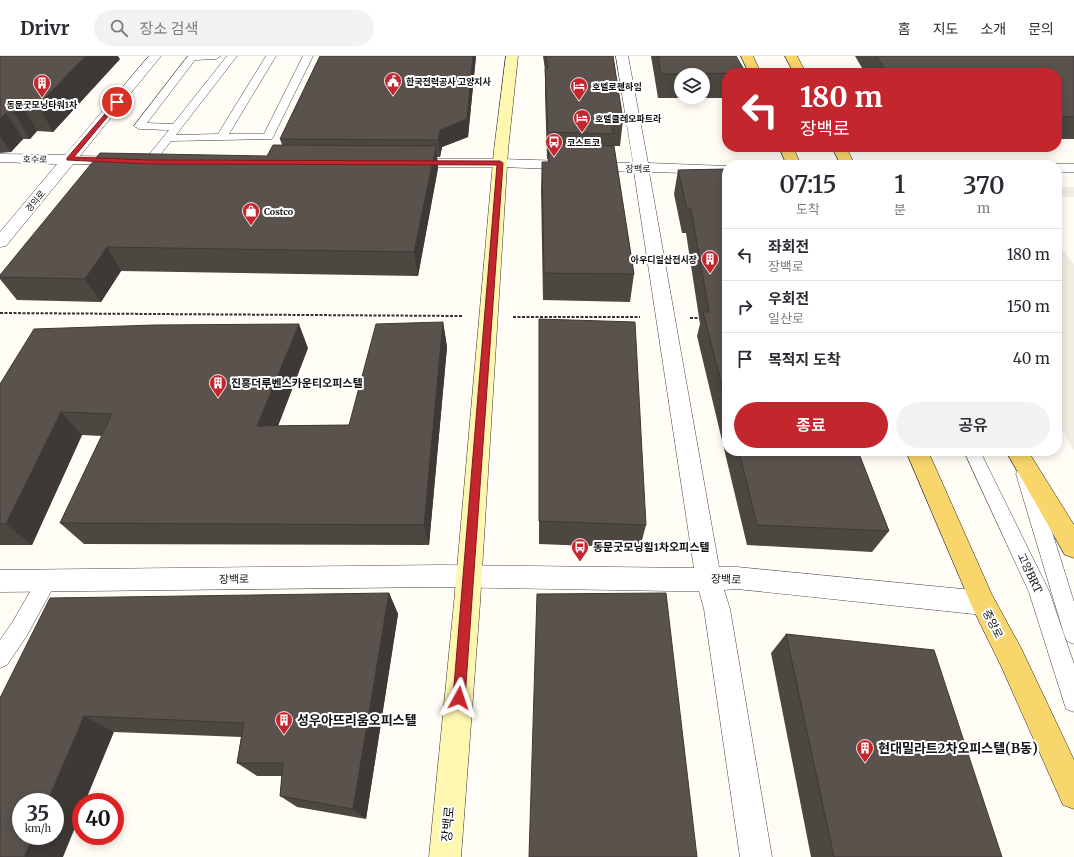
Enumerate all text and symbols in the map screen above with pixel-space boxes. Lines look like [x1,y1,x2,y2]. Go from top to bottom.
search box [94,10,374,46]
text: Drivr [20,16,70,40]
icon: search [108,17,130,39]
text: 장소 검색 [140,19,198,38]
text: 홈 [898,20,911,38]
text: 지도 [933,20,958,38]
text: 소개 [980,20,1006,38]
text: 문의 [1028,20,1054,38]
map controls [674,68,710,104]
button: layers [674,68,710,104]
public building icon: 한국전력공사 고양지사 [383,71,403,96]
building icon: 동문굿모닝타워1차 [32,73,52,98]
place label: 한국전력공사 고양지사 [406,76,491,87]
hotel icon: 호텔로젠하임 [569,76,589,101]
text: 180 m [800,79,883,115]
place label: 호텔로젠하임 [592,81,642,92]
icon: left [734,84,786,136]
pin [100,85,134,119]
icon: arrive [106,91,128,113]
place label: 동문굿모닝타워1차 [6,99,78,110]
hotel icon: 호텔클레오파트라 [572,108,592,133]
place label: 호텔클레오파트라 [595,113,662,124]
text: 장백로 [800,117,850,140]
bus stop icon: 코스트코 [544,132,564,157]
place label: 코스트코 [567,137,600,148]
street label: 호수로 [22,153,48,165]
street label: 장백로 [626,163,650,174]
text: 07:15 [779,169,836,200]
text: 1 [894,169,905,200]
text: 370 [963,170,1005,201]
street label: 경의로 [23,188,47,214]
text: m [977,200,990,217]
shop icon: Costco [241,201,261,226]
text: 도착 [796,201,820,218]
text: 분 [894,201,906,218]
place label: Costco [264,206,294,217]
text: 좌회전 [768,237,809,256]
icon: left [734,244,756,266]
text: 180 m [1007,245,1050,264]
building icon: 아우디일산전시장 [700,249,720,274]
place label: 아우디일산전시장 [631,254,697,265]
text: 장백로 [768,258,804,275]
text: 우회전 [768,289,809,308]
icon: right [734,296,756,318]
text: 150 m [1007,297,1050,316]
text: 일산로 [768,310,804,327]
icon: arrive [734,348,756,370]
text: 40 m [1013,349,1050,368]
text: 목적지 도착 [768,350,841,369]
building icon: 진흥더루벤스카운티오피스텔 [208,373,228,398]
place label: 진흥더루벤스카운티오피스텔 [231,376,363,390]
button: 종료 [734,402,888,448]
button: 공유 [896,402,1050,448]
bus stop icon: 동문굿모닝힐1차오피스텔 [570,537,590,562]
place label: 동문굿모닝힐1차오피스텔 [593,540,709,554]
street label: 고양BRT [1015,551,1045,596]
street label: 장백로 [711,571,741,587]
street label: 장백로 [219,572,249,586]
street label: 중앙로 [980,607,1006,641]
position arrow [438,677,480,719]
building icon: 성우아뜨리움오피스텔 [274,710,294,735]
place label: 성우아뜨리움오피스텔 [297,712,417,729]
building icon: 현대밀라트2차오피스텔(B동) [855,738,875,763]
place label: 현대밀라트2차오피스텔(B동) [878,740,1038,757]
speed limit sign: 40 [72,793,124,845]
text: 35 [27,801,49,826]
street label: 장백로 [438,805,458,843]
text: km/h [25,822,51,835]

